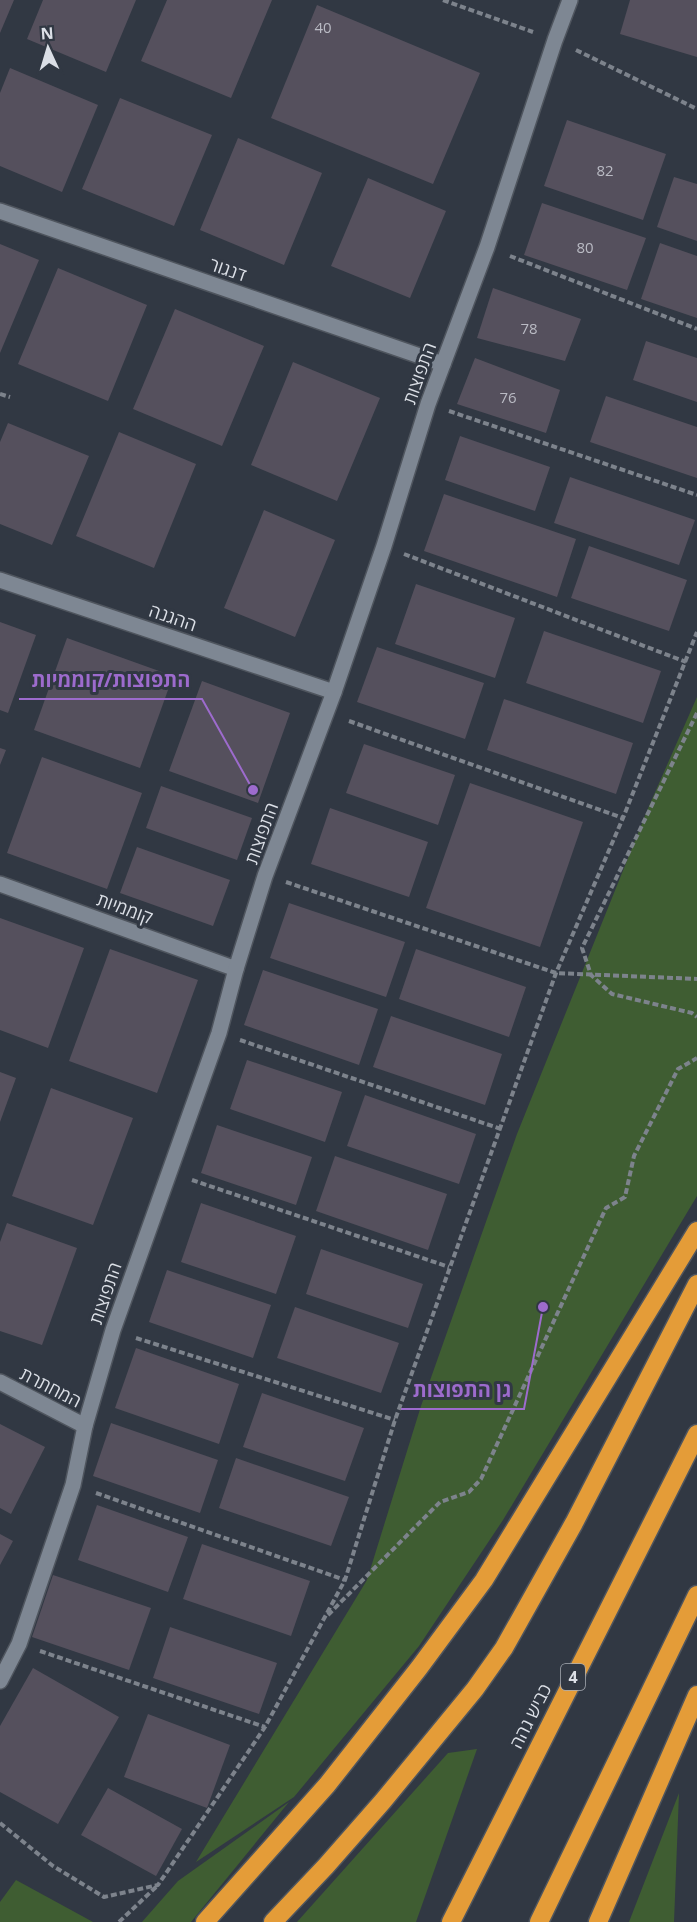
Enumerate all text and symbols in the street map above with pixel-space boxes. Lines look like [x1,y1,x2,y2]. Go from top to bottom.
house number: 40 [314,17,332,37]
north arrow [18,18,78,78]
text: N [40,22,54,44]
house number: 82 [596,160,614,180]
house number: 80 [576,237,594,257]
street label: דנגור [206,252,250,286]
house number: 78 [520,318,538,338]
street label: התפוצות [397,339,441,407]
house number: 76 [499,387,517,407]
street label: ההגנה [146,598,200,636]
callout: התפוצות/קוממיות [19,661,202,699]
text: התפוצות/קוממיות [32,666,190,693]
street label: התפוצות [239,799,283,867]
street label: קוממיות [94,887,157,929]
street label: התפוצות [83,1259,127,1327]
street label: המחתרת [16,1361,86,1413]
callout: גן התפוצות [401,1371,524,1409]
text: גן התפוצות [413,1376,511,1403]
road number: 4 [561,1664,585,1690]
street label: כביש גהה [503,1679,557,1753]

